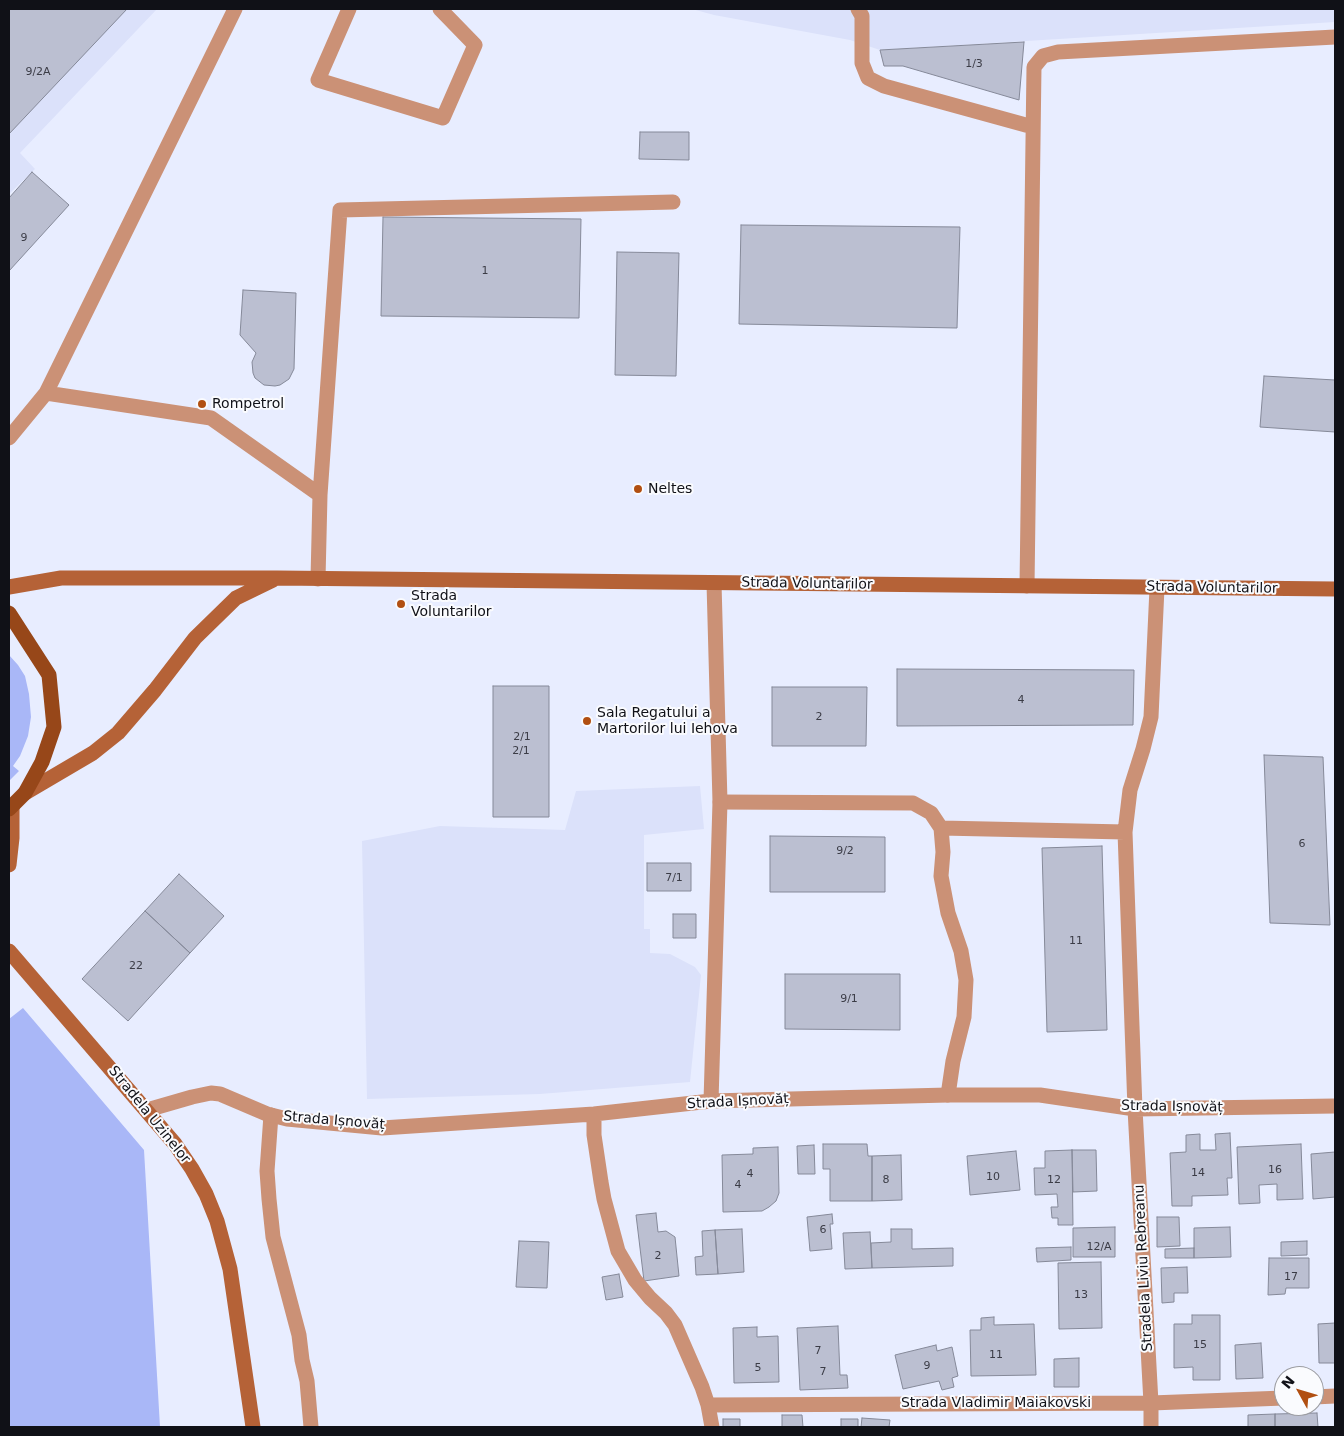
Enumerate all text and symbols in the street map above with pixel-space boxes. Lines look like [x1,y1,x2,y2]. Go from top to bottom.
house number: 1/3 [965,57,983,71]
house number: 9/2A [25,65,51,79]
house number: 9 [21,231,27,245]
house number: 1 [482,264,488,278]
place label: Rompetrol [212,396,284,412]
marker: Rompetrol [196,398,208,410]
place label: Neltes [648,481,692,497]
marker: Neltes [632,483,644,495]
street label: Strada Voluntarilor [741,574,873,594]
street label: Strada Voluntarilor [1146,578,1278,598]
place label: Strada Voluntarilor [411,588,492,620]
marker: Strada Voluntarilor [395,598,407,610]
house number: 4 [1018,693,1024,707]
place label: Sala Regatului a Martorilor lui Iehova [597,705,738,738]
house number: 2 [816,710,822,724]
marker: Sala Regatului a Martorilor lui Iehova [581,715,593,727]
house number: 2/1 [513,730,531,744]
house number: 2/1 [512,744,530,758]
house number: 6 [1299,837,1305,851]
house number: 9/2 [836,844,854,858]
house number: 7/1 [665,871,683,885]
house number: 11 [1069,934,1083,948]
house number: 22 [129,959,143,973]
house number: 9/1 [840,992,858,1006]
street label: Stradela Uzinelor [105,1063,193,1167]
street label: Strada Ișnovăț [687,1091,789,1113]
street label: Strada Ișnovăț [1121,1098,1223,1116]
street label: Strada Ișnovăț [283,1108,385,1134]
house number: 16 [1268,1163,1282,1177]
house number: 14 [1191,1166,1205,1180]
house number: 4 [747,1167,753,1181]
house number: 10 [986,1170,1000,1184]
house number: 8 [883,1173,889,1187]
house number: 12 [1047,1173,1061,1187]
house number: 4 [735,1178,741,1192]
street label: Stradela Liviu Rebreanu [1131,1184,1157,1352]
house number: 6 [820,1223,826,1237]
house number: 12/A [1086,1240,1112,1254]
house number: 2 [655,1249,661,1263]
house number: 17 [1284,1270,1298,1284]
house number: 13 [1074,1288,1088,1302]
house number: 15 [1193,1338,1207,1352]
house number: 7 [815,1344,821,1358]
house number: 11 [989,1348,1003,1362]
house number: 9 [924,1359,930,1373]
house number: 5 [755,1361,761,1375]
house number: 7 [820,1365,826,1379]
north arrow [1274,1366,1324,1416]
text: N [1278,1373,1298,1392]
street label: Strada Vladimir Maiakovski [901,1395,1091,1411]

